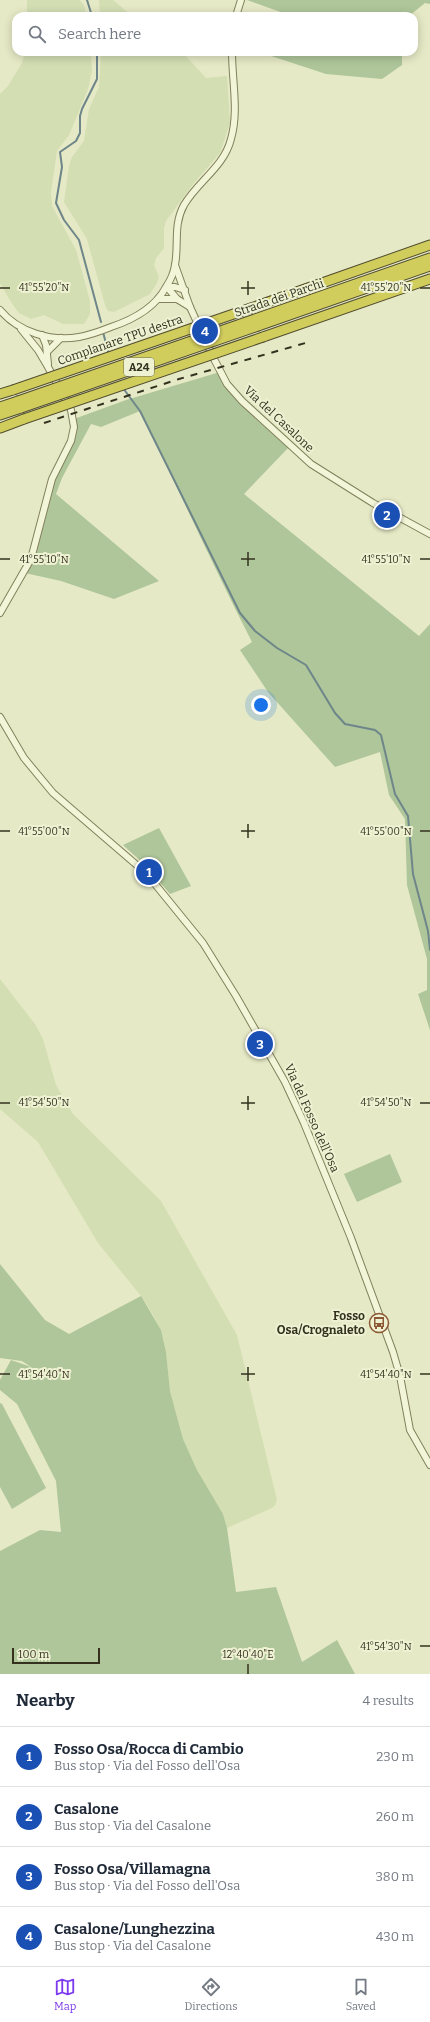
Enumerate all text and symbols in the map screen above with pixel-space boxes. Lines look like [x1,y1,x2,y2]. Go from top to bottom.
search box [12,12,418,56]
icon: search [26,23,48,45]
text: Search here [58,25,141,43]
street label: Strada dei Parchi [232,276,326,320]
text: 41°55'20"N [19,282,69,294]
text: 41°55'20"N [361,282,411,294]
street label: Complanare TPU destra [56,312,185,368]
pin: 4 [192,316,218,346]
road number: A24 [124,358,154,376]
street label: Via del Casalone [241,383,317,455]
pin: 2 [374,500,400,530]
text: 41°55'10"N [19,554,69,566]
text: 41°55'10"N [361,554,411,566]
your location [251,695,271,715]
text: 41°55'00"N [18,826,70,838]
text: 41°55'00"N [360,826,412,838]
pin: 1 [136,857,162,887]
pin: 3 [247,1029,273,1059]
street label: Via del Fosso dell'Osa [282,1061,342,1175]
text: 41°54'50"N [19,1097,70,1109]
text: 41°54'50"N [361,1097,412,1109]
place label: Fosso Osa/Crognaleto [277,1309,365,1337]
bus stop icon: Fosso Osa/Crognaleto [368,1312,390,1334]
text: 41°54'40"N [18,1369,70,1381]
text: 41°54'40"N [360,1369,412,1381]
text: 41°54'30"N [360,1641,412,1653]
scale bar [12,1646,100,1665]
text: 100 m [18,1648,49,1661]
text: 12°40'40"E [223,1649,273,1661]
text: Nearby [16,1690,75,1711]
text: 4 results [362,1693,414,1708]
text: Fosso Osa/Rocca di Cambio [54,1740,244,1758]
text: 1 [26,1749,32,1764]
text: 230 m [376,1749,414,1764]
text: Bus stop · Via del Fosso dell'Osa [54,1758,240,1773]
text: Casalone [54,1800,119,1818]
text: 2 [25,1809,33,1824]
text: 260 m [376,1809,414,1824]
text: Bus stop · Via del Casalone [54,1818,211,1833]
text: Fosso Osa/Villamagna [54,1860,211,1878]
text: 3 [25,1869,33,1884]
text: 380 m [375,1869,414,1884]
text: Bus stop · Via del Fosso dell'Osa [54,1878,240,1893]
text: Casalone/Lunghezzina [54,1920,215,1938]
text: 4 [25,1929,33,1944]
text: 430 m [376,1929,414,1944]
text: Bus stop · Via del Casalone [54,1938,211,1953]
tab: Map [54,1976,76,2013]
tab: Directions [185,1976,237,2013]
tab: Saved [346,1976,376,2013]

